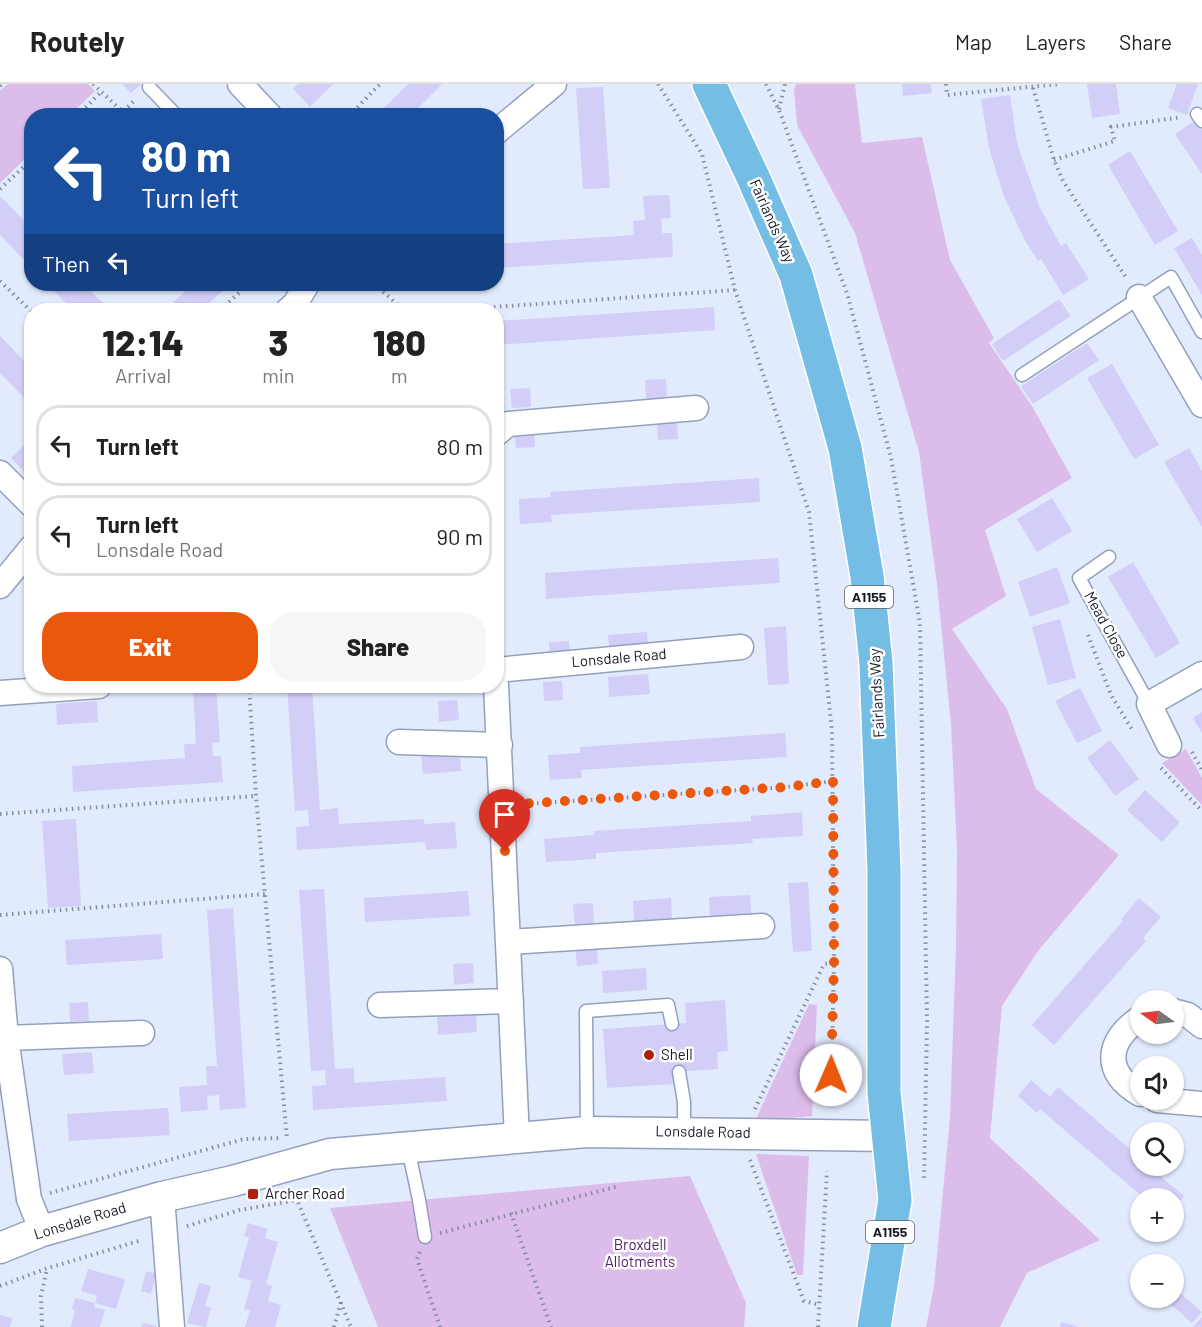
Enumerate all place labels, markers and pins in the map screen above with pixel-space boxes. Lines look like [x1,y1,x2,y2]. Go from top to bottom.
pin [479,789,530,851]
place label: Shell [661,1045,693,1063]
marker: Shell [642,1048,656,1062]
place label: Archer Road [265,1184,345,1202]
marker: Archer Road [246,1187,260,1201]

